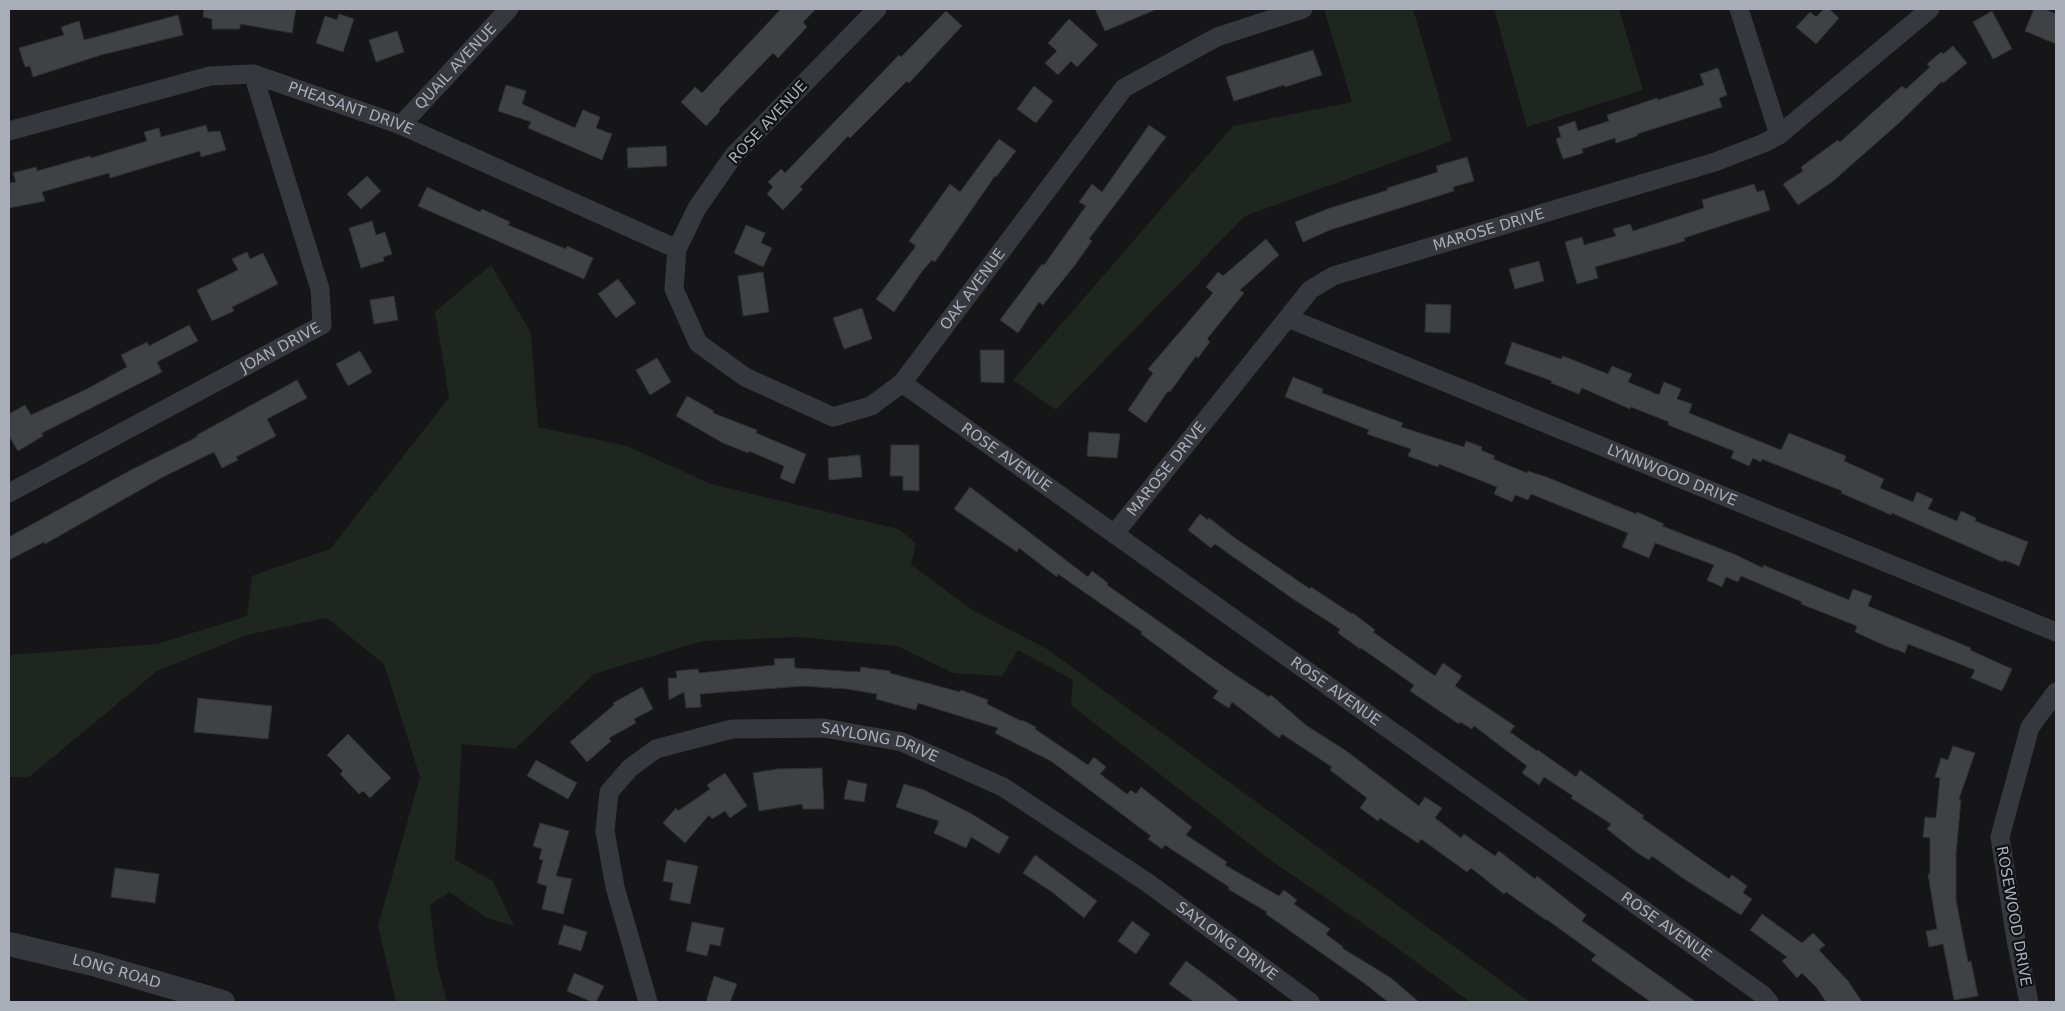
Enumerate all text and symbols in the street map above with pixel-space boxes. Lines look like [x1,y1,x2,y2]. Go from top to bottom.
street label: QUAIL AVENUE [411,20,500,113]
street label: ROSE AVENUE [725,77,811,167]
street label: PHEASANT DRIVE [286,78,416,138]
street label: MAROSE DRIVE [1431,204,1547,255]
street label: OAK AVENUE [936,245,1009,333]
street label: JOAN DRIVE [236,318,324,377]
street label: MAROSE DRIVE [1123,418,1209,520]
street label: ROSE AVENUE [958,419,1055,495]
street label: LYNNWOOD DRIVE [1604,440,1740,510]
street label: ROSE AVENUE [1287,653,1384,729]
street label: SAYLONG DRIVE [819,719,941,766]
street label: ROSEWOOD DRIVE [1993,844,2035,988]
street label: ROSE AVENUE [1618,888,1715,965]
street label: SAYLONG DRIVE [1173,898,1281,984]
street label: LONG ROAD [71,950,163,992]

